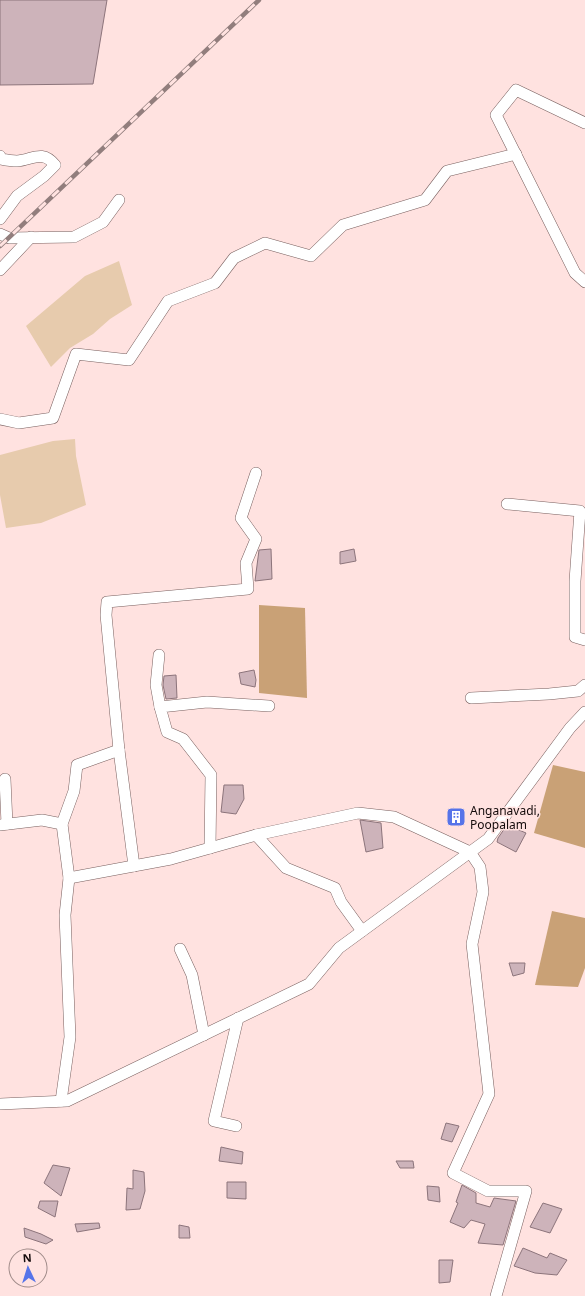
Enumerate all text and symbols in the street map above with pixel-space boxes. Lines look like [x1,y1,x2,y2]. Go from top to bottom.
place label: Anganavadi, Poopalam [470,802,540,833]
building icon: Anganavadi, Poopalam [445,806,467,828]
north arrow [8,1248,48,1288]
text: N [22,1250,32,1265]

